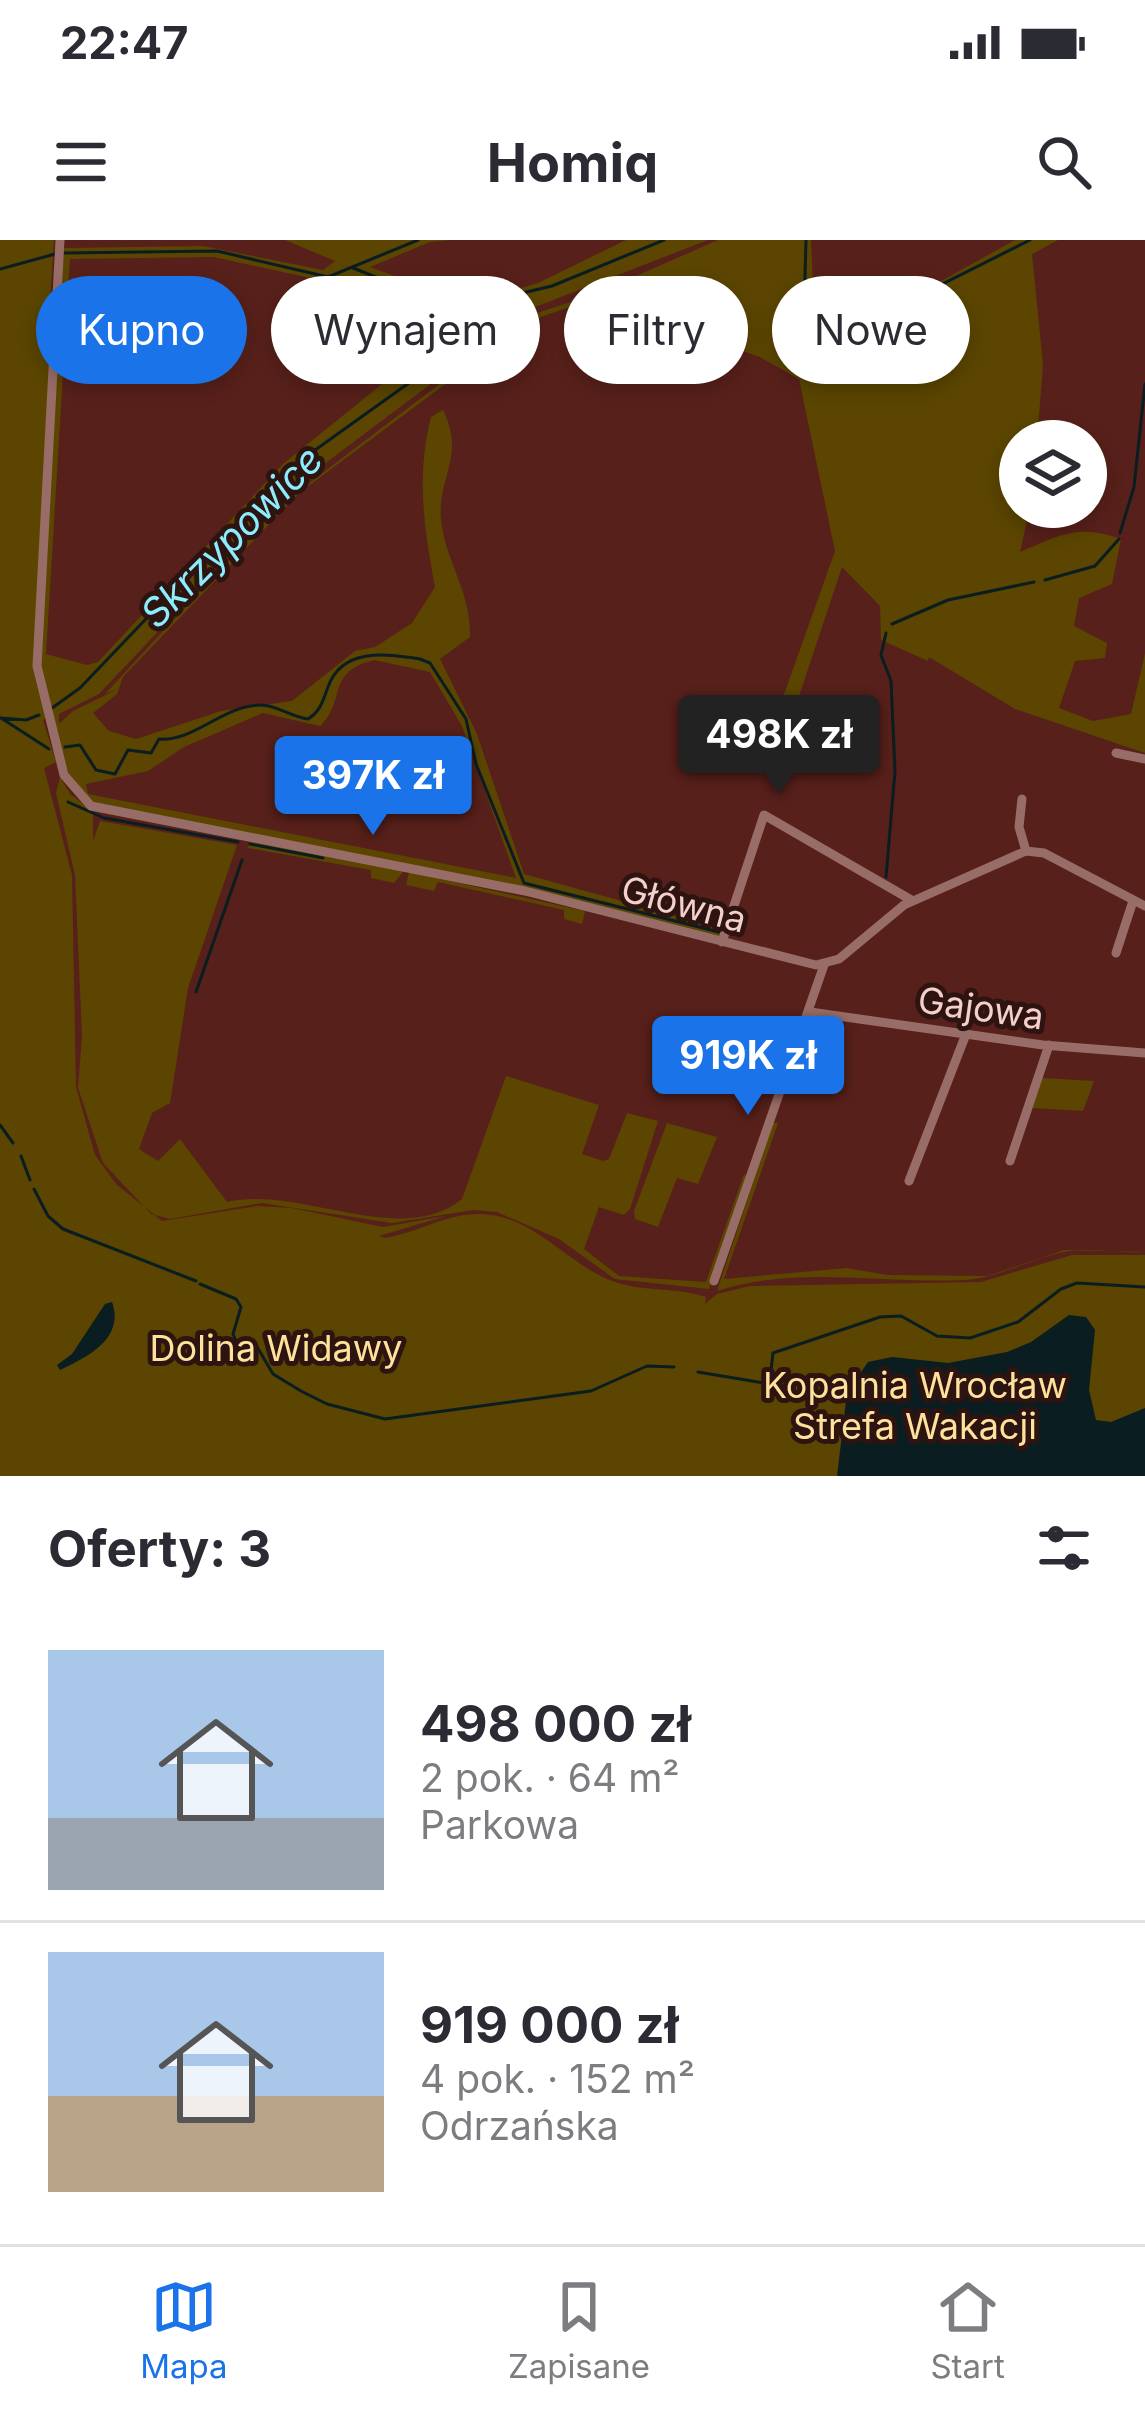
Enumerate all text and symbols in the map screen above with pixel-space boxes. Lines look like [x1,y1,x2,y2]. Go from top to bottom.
text: 22:47 [60,15,188,70]
icon: menu [48,129,114,195]
icon: search [1031,129,1097,195]
text: Homiq [487,130,658,195]
chip: Kupno [36,276,247,384]
chip: Wynajem [271,276,540,384]
chip: Filtry [564,276,748,384]
chip: Nowe [772,276,970,384]
map controls [999,420,1107,528]
button: layers [999,420,1107,528]
water label: Skrzypowice [130,435,332,637]
pin: 498K zł [668,695,890,797]
text: 498K zł [705,710,853,757]
pin: 397K zł [262,736,484,838]
text: 397K zł [302,751,444,798]
street label: Główna [617,866,751,942]
street label: Gajowa [915,977,1047,1039]
pin: 919K zł [637,1016,859,1118]
text: 919K zł [679,1031,817,1078]
park label: Dolina Widawy [150,1326,402,1370]
park label: Kopalnia Wrocław Strefa Wakacji [763,1363,1067,1448]
icon: filters [1031,1515,1097,1581]
text: Oferty: 3 [48,1518,271,1579]
text: 498 000 zł [420,1693,691,1754]
icon: home [144,1698,288,1842]
text: 2 pok. · 64 m² [420,1754,680,1801]
text: Parkowa [420,1801,579,1848]
text: 919 000 zł [420,1994,679,2055]
icon: home [144,2000,288,2144]
text: 4 pok. · 152 m² [420,2055,695,2102]
text: Odrzańska [420,2102,619,2149]
tab: Mapa [140,2274,228,2386]
tab: Zapisane [508,2274,650,2386]
tab: Start [930,2274,1005,2386]

